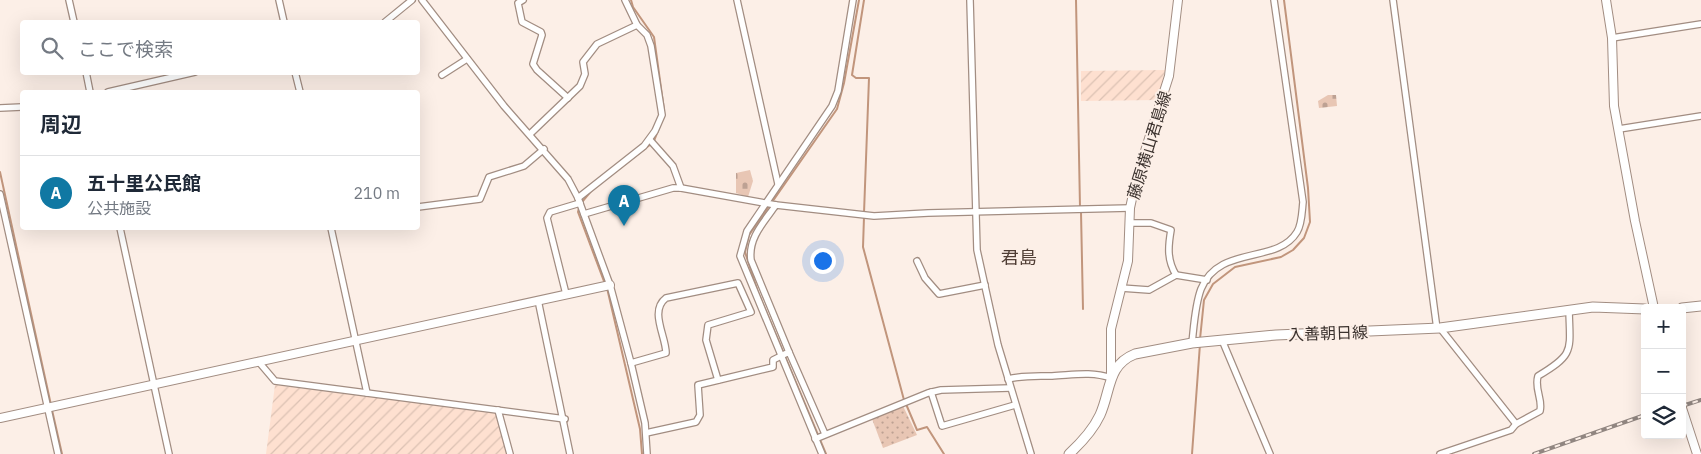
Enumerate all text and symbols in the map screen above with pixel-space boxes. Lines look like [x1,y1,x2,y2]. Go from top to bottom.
search box [20,20,420,75]
icon: search [38,34,66,62]
text: ここで検索 [78,37,173,61]
street label: 藤原横山君島線 [1123,89,1175,201]
text: 周辺 [40,110,82,138]
text: 五十里公民館 [87,171,201,195]
text: A [51,183,61,203]
text: 210 m [353,183,400,203]
pin: A [608,185,640,226]
text: 公共施設 [87,198,151,218]
district label: 君島 [1001,246,1037,269]
your location [810,248,836,274]
map controls [1641,304,1686,439]
button: + [1641,304,1686,349]
street label: 入善朝日線 [1288,322,1368,344]
button: − [1641,349,1686,394]
button: layers [1641,394,1686,439]

